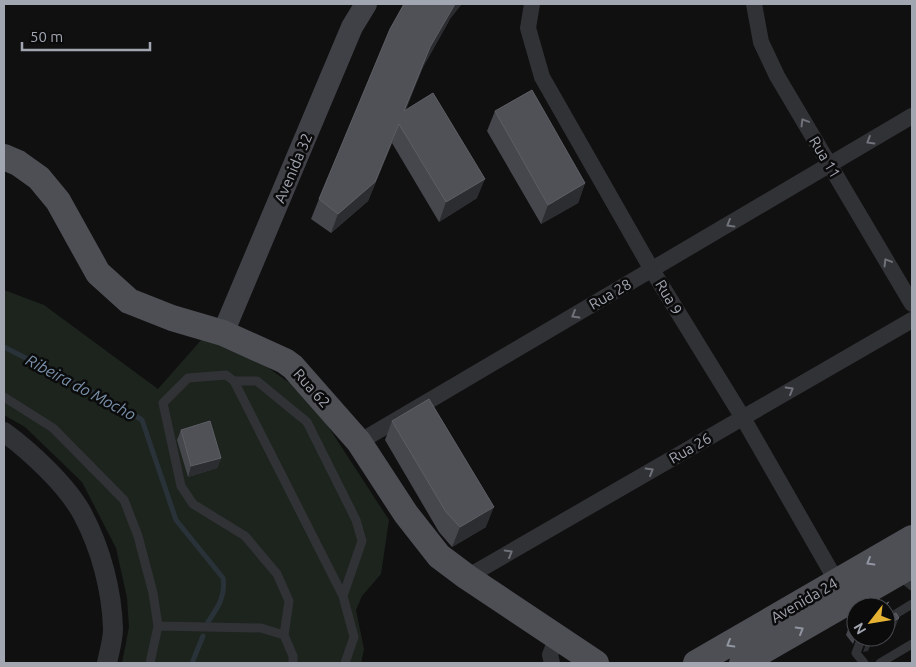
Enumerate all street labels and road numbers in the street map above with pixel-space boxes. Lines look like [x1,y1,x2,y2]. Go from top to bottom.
street label: Avenida 32 [271,131,315,205]
street label: Rua 11 [806,133,844,181]
street label: Rua 28 [586,275,634,313]
street label: Rua 9 [652,277,686,317]
street label: Rua 62 [290,365,334,411]
street label: Rua 26 [666,429,714,467]
street label: Avenida 24 [768,574,840,626]

